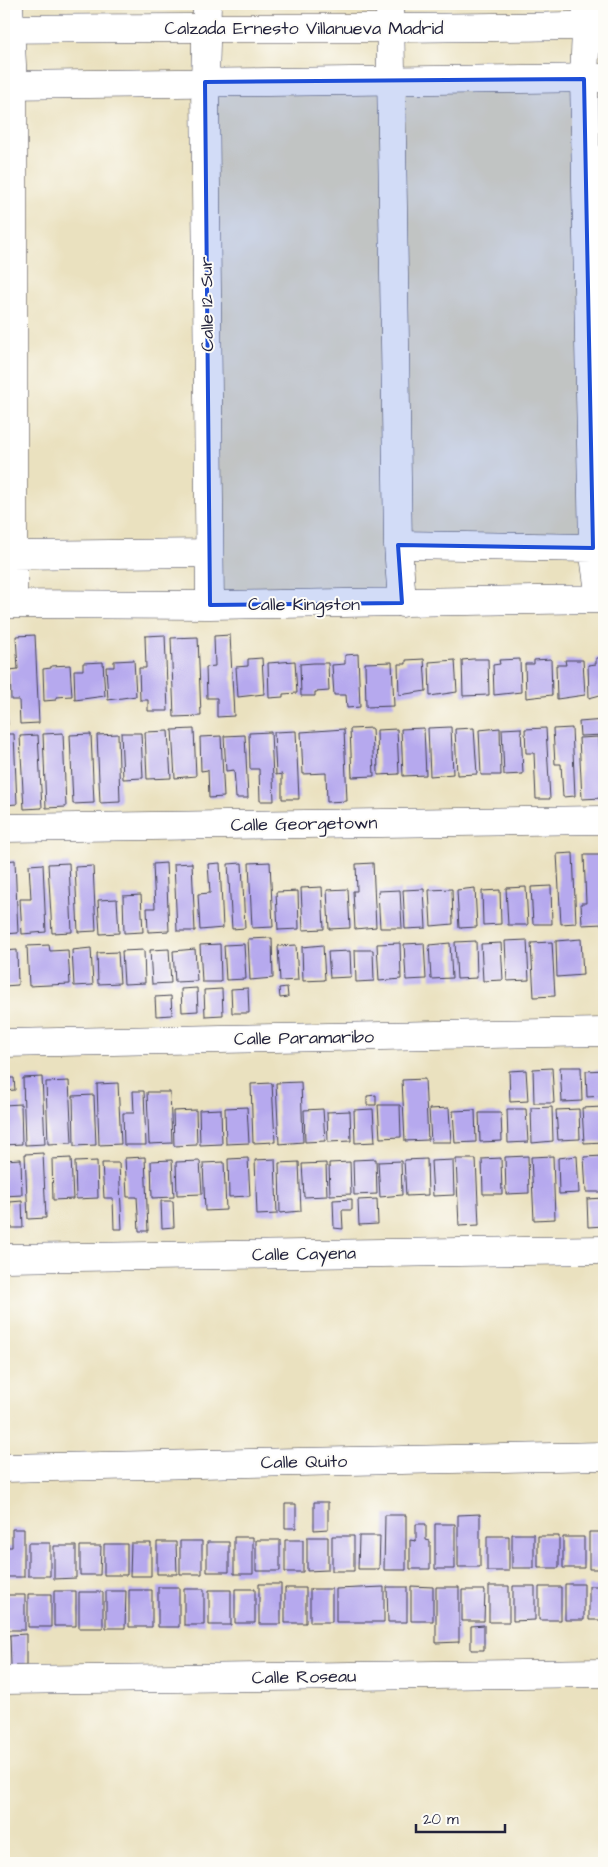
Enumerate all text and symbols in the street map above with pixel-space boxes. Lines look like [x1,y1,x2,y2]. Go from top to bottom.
street label: Calzada Ernesto Villanueva Madrid [165,16,443,41]
street label: Calle 12 Sur [194,256,220,352]
street label: Calle Kingston [248,592,360,618]
street label: Calle Georgetown [230,810,378,839]
street label: Calle Paramaribo [234,1024,374,1052]
street label: Calle Cayena [252,1241,356,1268]
street label: Calle Quito [260,1449,348,1475]
street label: Calle Roseau [252,1664,356,1690]
scale bar [416,1802,504,1834]
text: 20 m [423,1809,459,1830]

